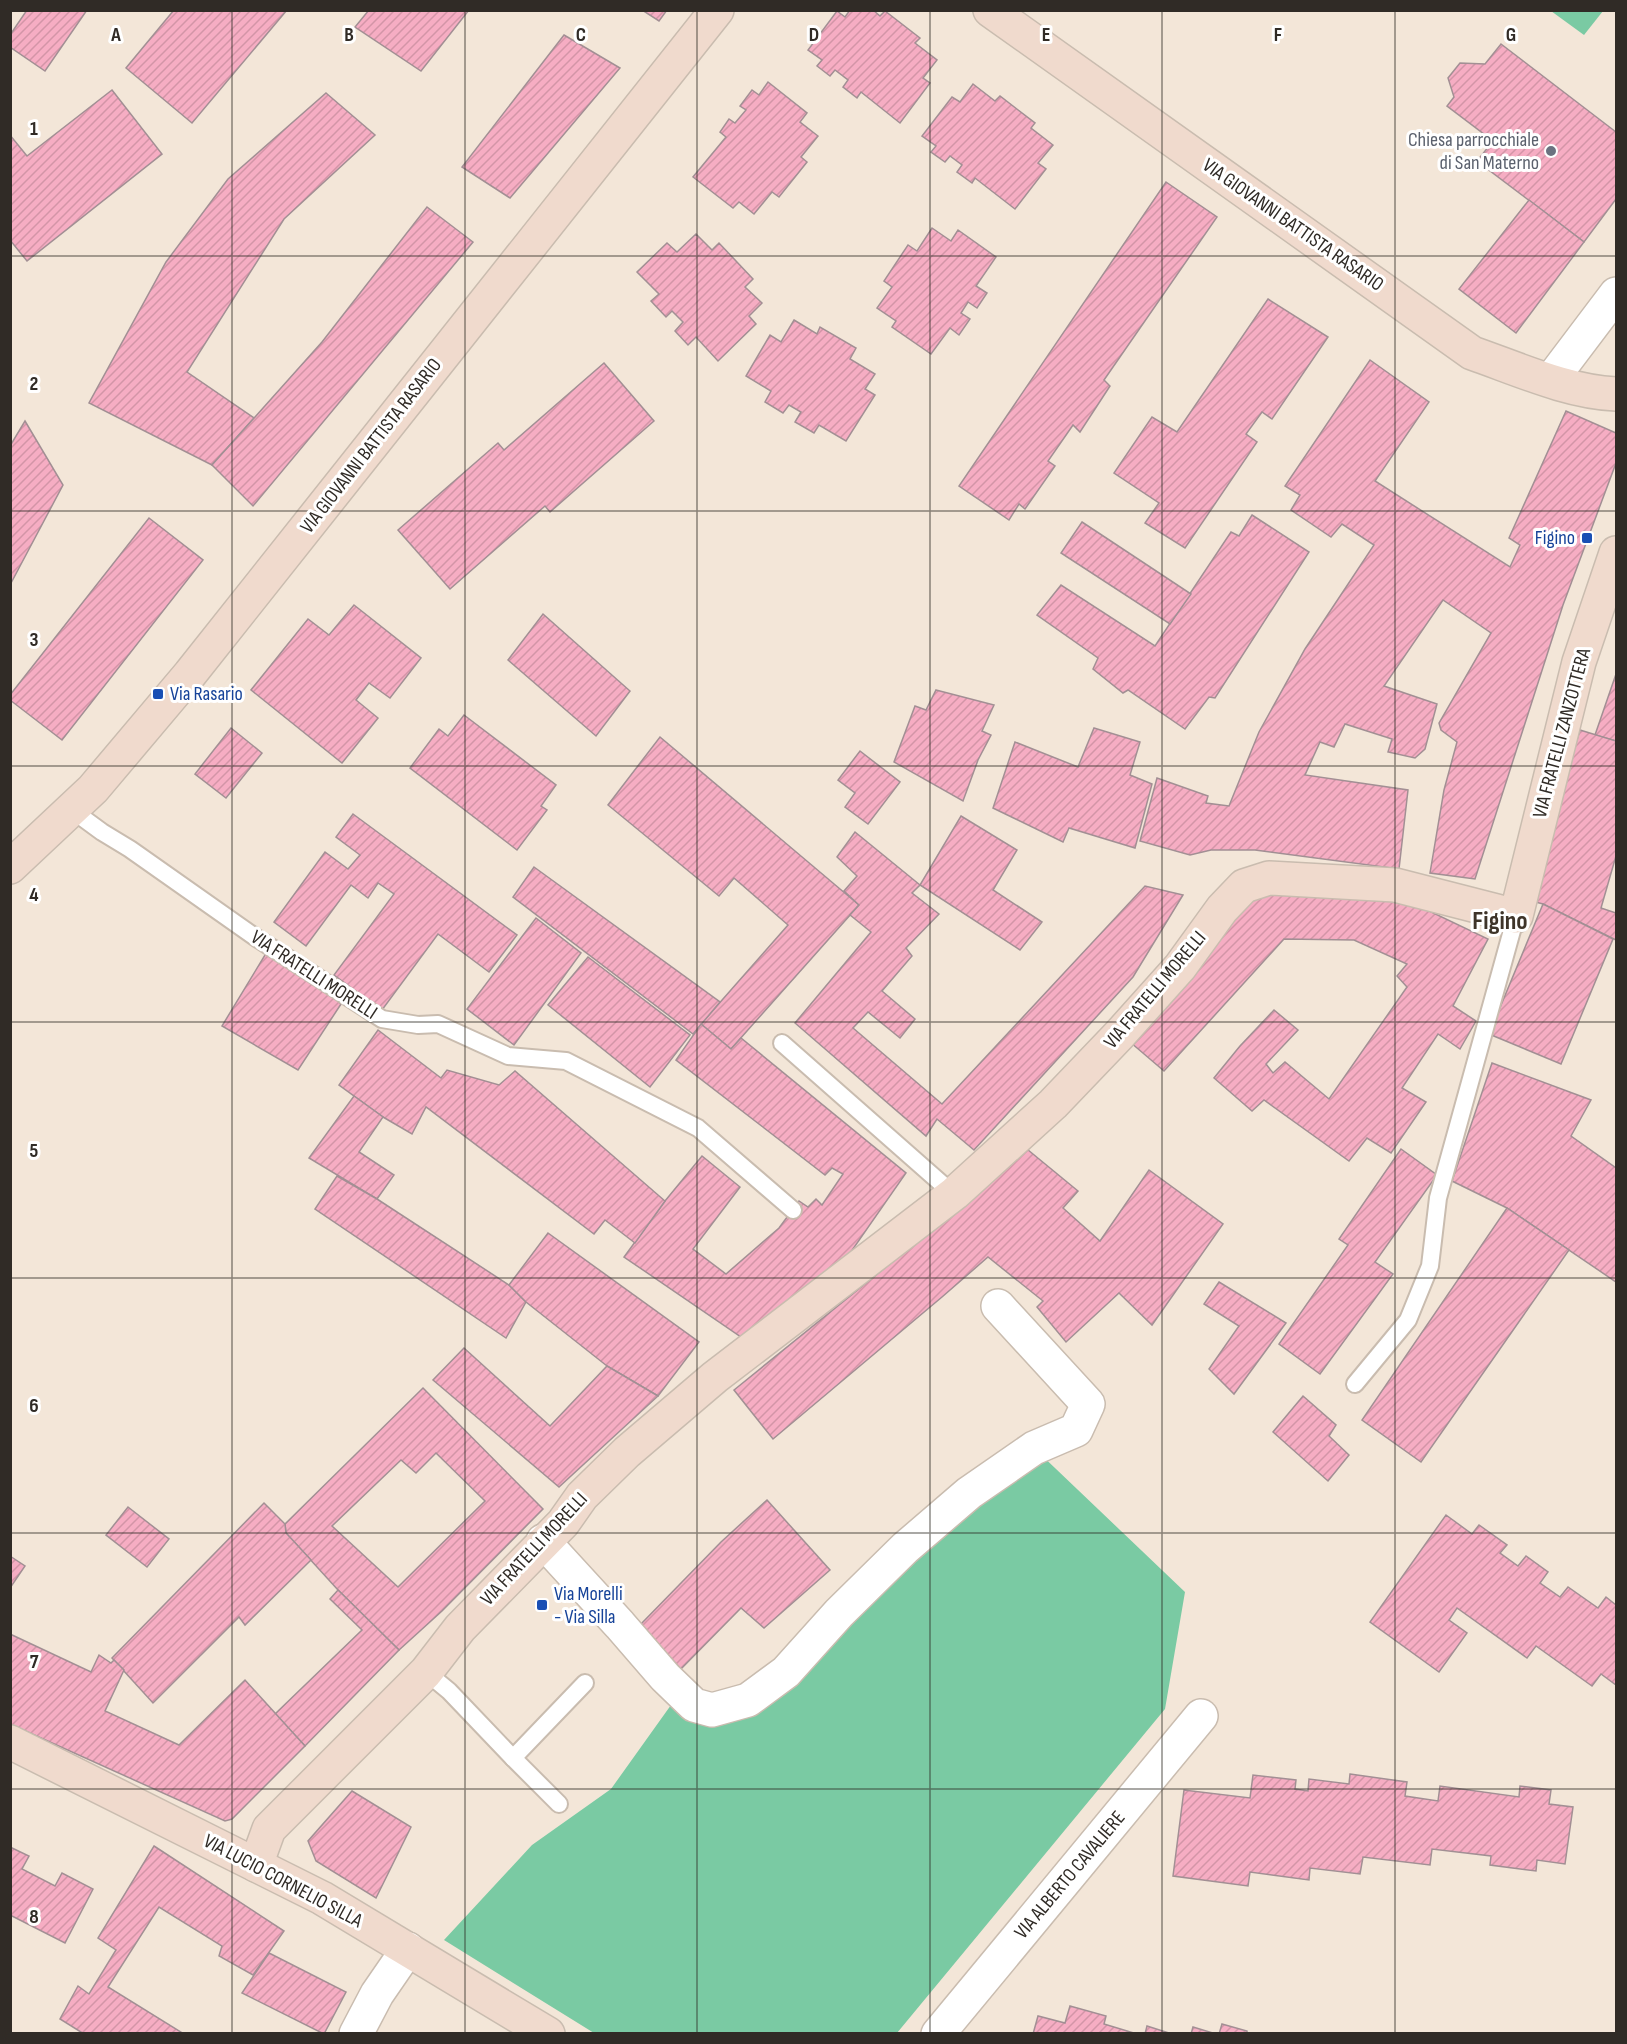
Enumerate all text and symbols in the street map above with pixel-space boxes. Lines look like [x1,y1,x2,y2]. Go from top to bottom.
text: A [110,23,121,47]
text: B [344,23,354,47]
text: C [576,23,586,47]
text: D [809,23,819,47]
text: E [1042,23,1050,47]
text: F [1274,23,1282,47]
text: G [1506,23,1516,47]
text: 1 [30,117,38,141]
place label: Chiesa parrocchiale di San Materno [1408,128,1539,175]
marker: Chiesa parrocchiale di San Materno [1544,144,1558,158]
street label: VIA GIOVANNI BATTISTA RASARIO [1198,153,1388,297]
street label: VIA GIOVANNI BATTISTA RASARIO [295,354,447,538]
text: 2 [30,372,38,396]
place label: Figino [1535,526,1575,550]
marker: Figino [1580,531,1594,545]
text: 3 [30,628,39,652]
street label: VIA FRATELLI ZANZOTTERA [1528,645,1596,820]
place label: Via Rasario [170,682,243,706]
marker: Via Rasario [151,687,165,701]
text: 4 [29,883,39,907]
district label: Figino [1472,906,1528,937]
street label: VIA FRATELLI MORELLI [246,925,382,1025]
street label: VIA FRATELLI MORELLI [1099,926,1211,1054]
text: 5 [30,1139,39,1163]
text: 6 [29,1394,39,1418]
street label: VIA FRATELLI MORELLI [475,1487,593,1611]
place label: Via Morelli - Via Silla [554,1582,623,1629]
marker: Via Morelli - Via Silla [535,1598,549,1612]
text: 7 [30,1650,39,1674]
street label: VIA ALBERTO CAVALIERE [1010,1806,1130,1944]
street label: VIA LUCIO CORNELIO SILLA [200,1829,367,1933]
text: 8 [29,1905,39,1929]

